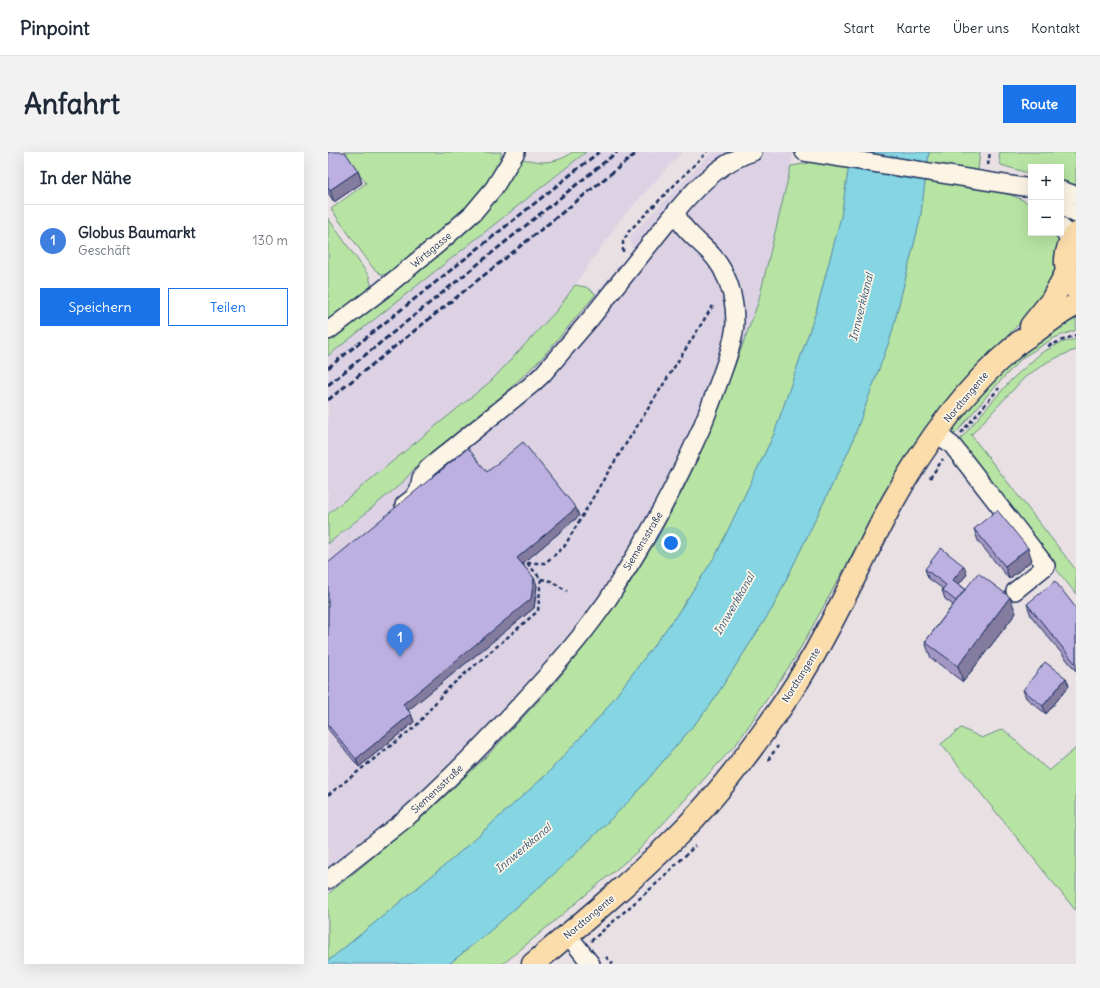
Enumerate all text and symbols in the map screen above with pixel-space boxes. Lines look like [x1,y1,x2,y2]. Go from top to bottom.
text: Pinpoint [20,16,90,40]
text: Start [844,19,874,37]
text: Karte [896,19,931,37]
text: Über uns [953,19,1009,37]
text: Kontakt [1031,19,1080,37]
button: Route [1003,85,1076,123]
text: Anfahrt [24,86,120,122]
map controls [1028,164,1064,236]
button: + [1028,164,1064,200]
text: In der Nähe [40,167,132,189]
button: − [1028,200,1064,236]
text: Globus Baumarkt [78,223,196,242]
street label: Wirtsgasse [408,229,454,271]
text: 1 [50,232,56,249]
text: 130 m [252,232,288,249]
text: Geschäft [78,242,130,259]
water label: Innwerkkanal [846,270,877,342]
button: Speichern [40,288,160,326]
button: Teilen [168,288,288,326]
street label: Nordtangente [941,369,991,425]
street label: Siemensstraße [620,509,666,573]
your location [661,533,681,553]
water label: Innwerkkanal [711,569,758,637]
pin: 1 [387,624,413,657]
street label: Nordtangente [779,645,823,705]
street label: Siemensstraße [408,762,466,816]
water label: Innwerkkanal [492,819,555,876]
street label: Nordtangente [561,892,617,942]

